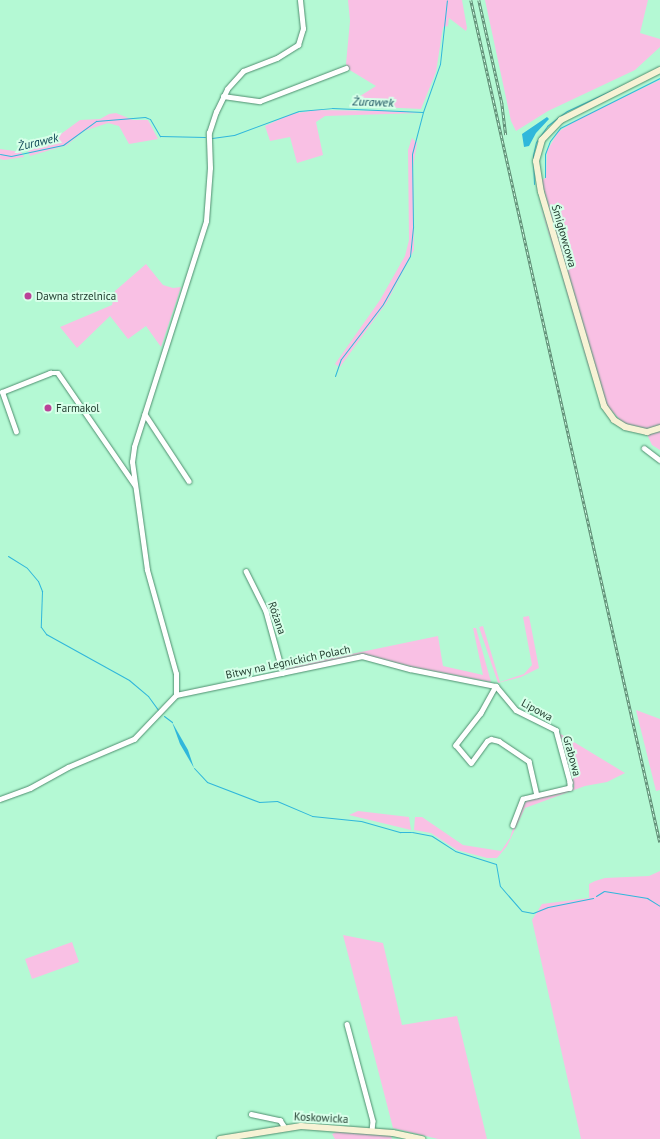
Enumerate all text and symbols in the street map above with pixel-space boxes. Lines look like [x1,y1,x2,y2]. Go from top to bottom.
water label: Żurawek [352,94,394,110]
water label: Żurawek [16,130,60,154]
street label: Śmigłowcowa [549,203,579,269]
place label: Dawna strzelnica [36,289,116,303]
marker: Dawna strzelnica [23,291,33,301]
place label: Farmakol [56,401,100,415]
marker: Farmakol [43,403,53,413]
street label: Różana [265,600,289,636]
street label: Bitwy na Legnickich Polach [224,642,352,682]
street label: Lipowa [519,696,555,724]
street label: Grabowa [560,734,584,778]
street label: Koskowicka [294,1110,348,1126]

